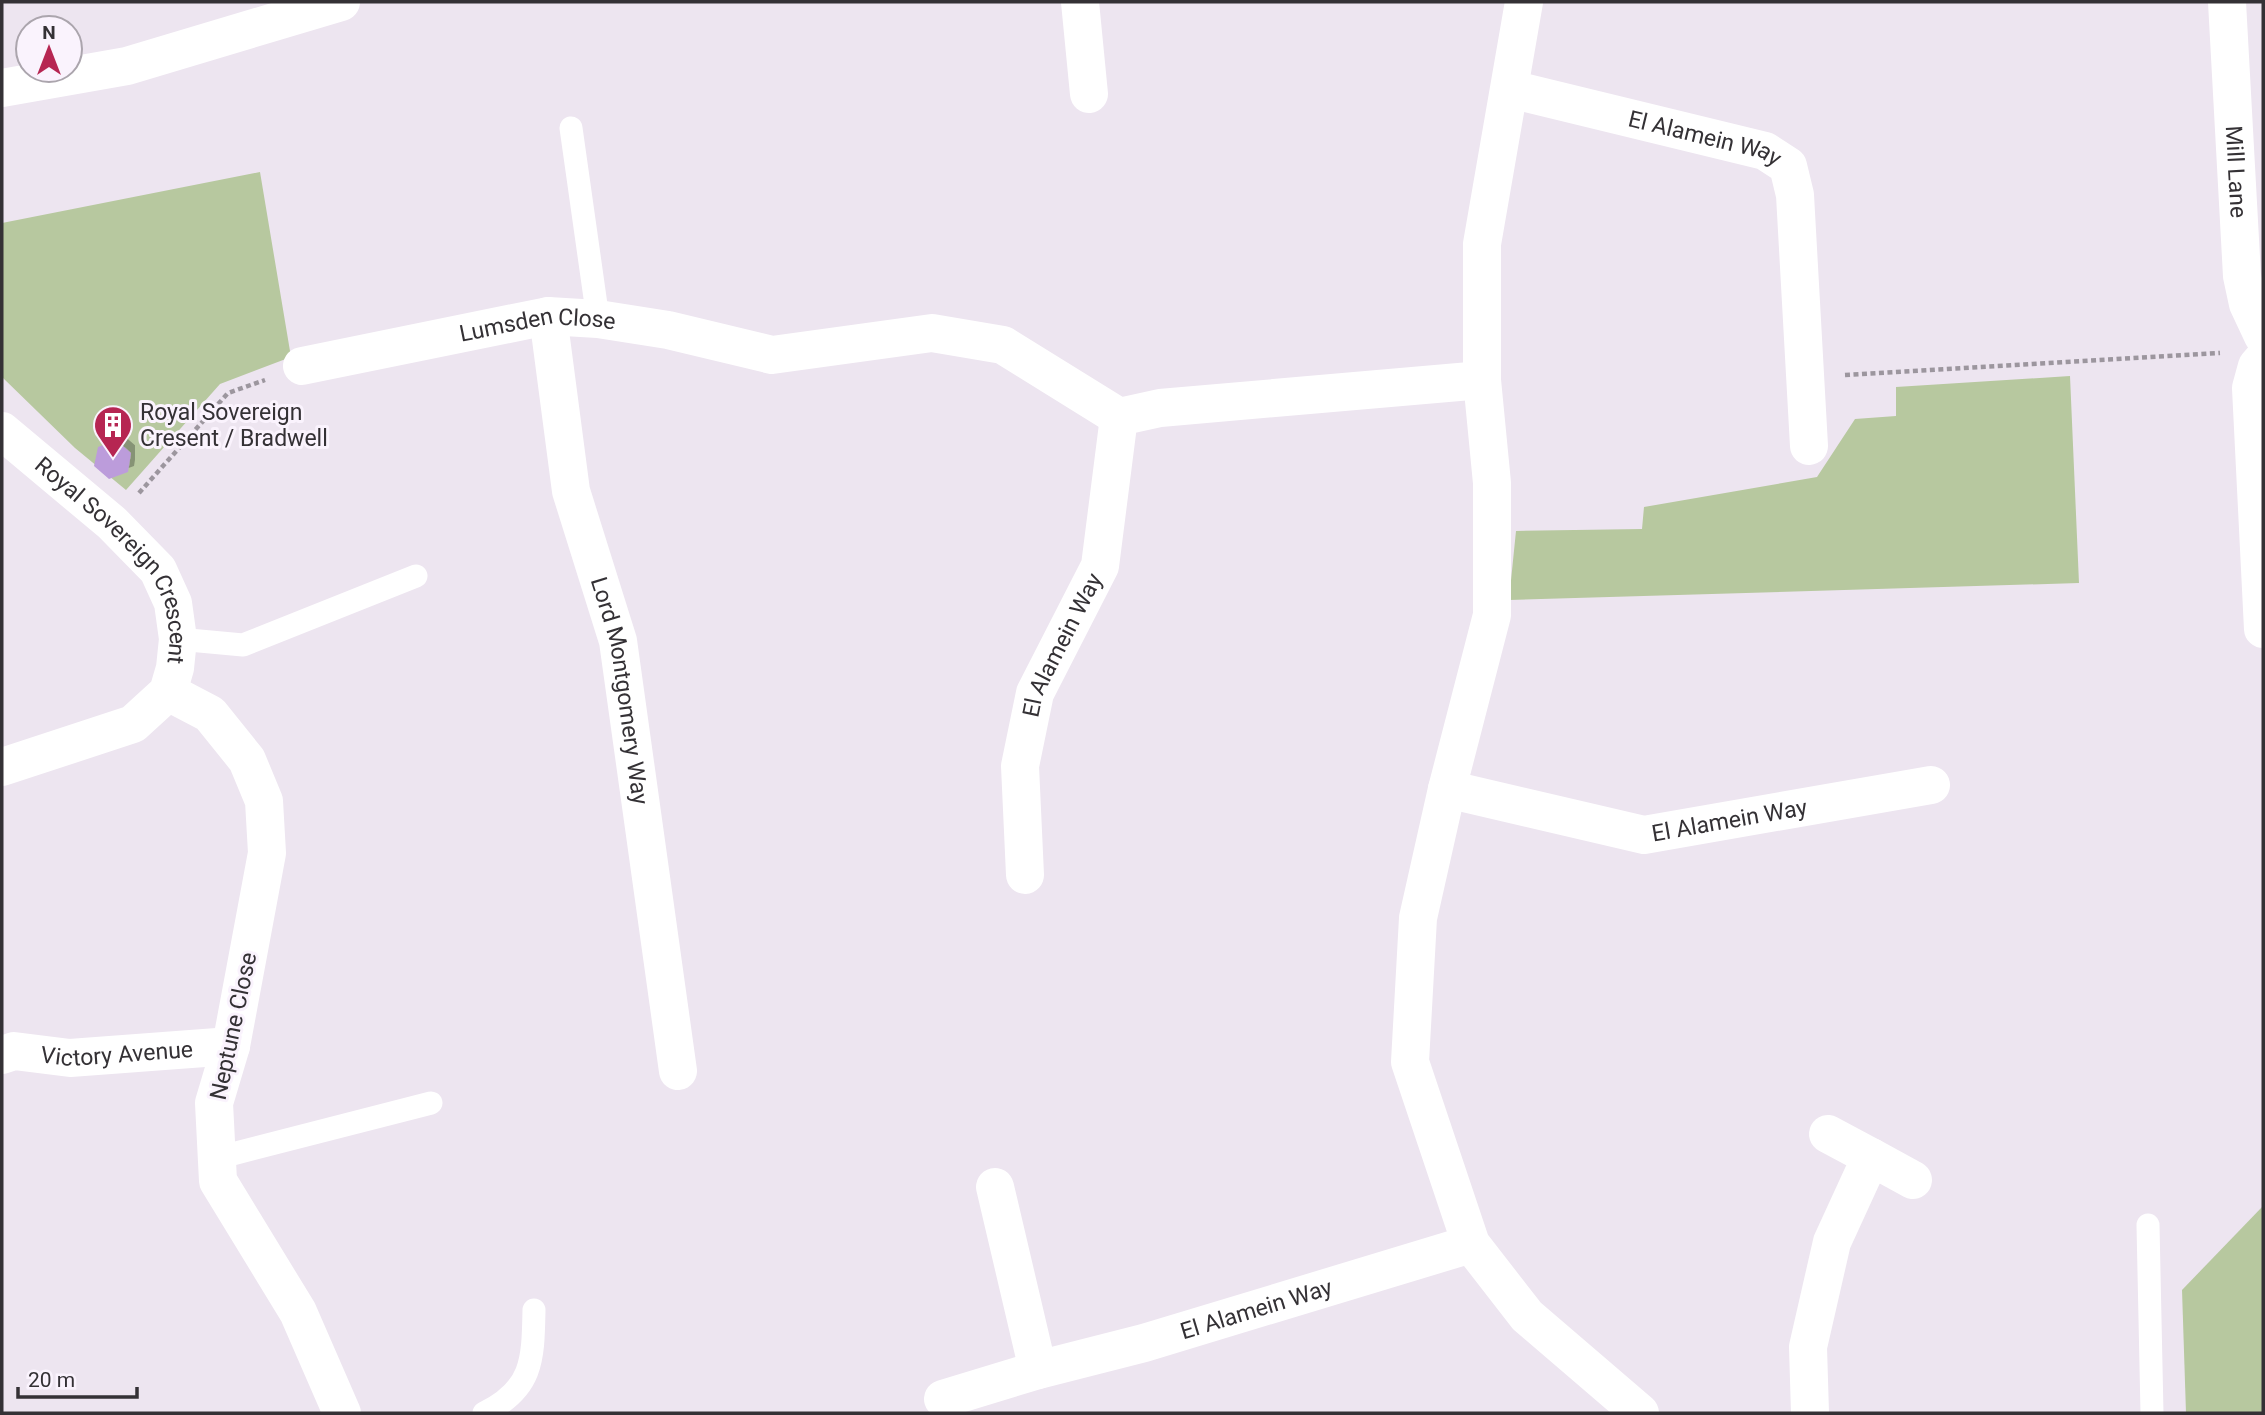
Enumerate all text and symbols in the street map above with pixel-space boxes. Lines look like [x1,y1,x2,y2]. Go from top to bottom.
north arrow [14,14,84,84]
text: N [42,21,56,44]
street label: El Alamein Way [1626,105,1787,172]
street label: Mill Lane [2220,125,2252,219]
street label: Lumsden Close [457,302,618,348]
place label: Royal Sovereign Cresent / Bradwell [140,399,328,452]
building icon: Royal Sovereign Cresent / Bradwell [92,404,134,459]
street label: Royal Sovereign Crescent [29,451,192,665]
street label: El Alamein Way [1017,569,1108,720]
street label: Lord Montgomery Way [585,574,654,807]
street label: El Alamein Way [1650,794,1809,847]
street label: Neptune Close [205,950,262,1102]
street label: Victory Avenue [39,1036,194,1072]
street label: El Alamein Way [1177,1274,1336,1345]
scale bar [18,1356,136,1400]
text: 20 m [28,1368,75,1392]

